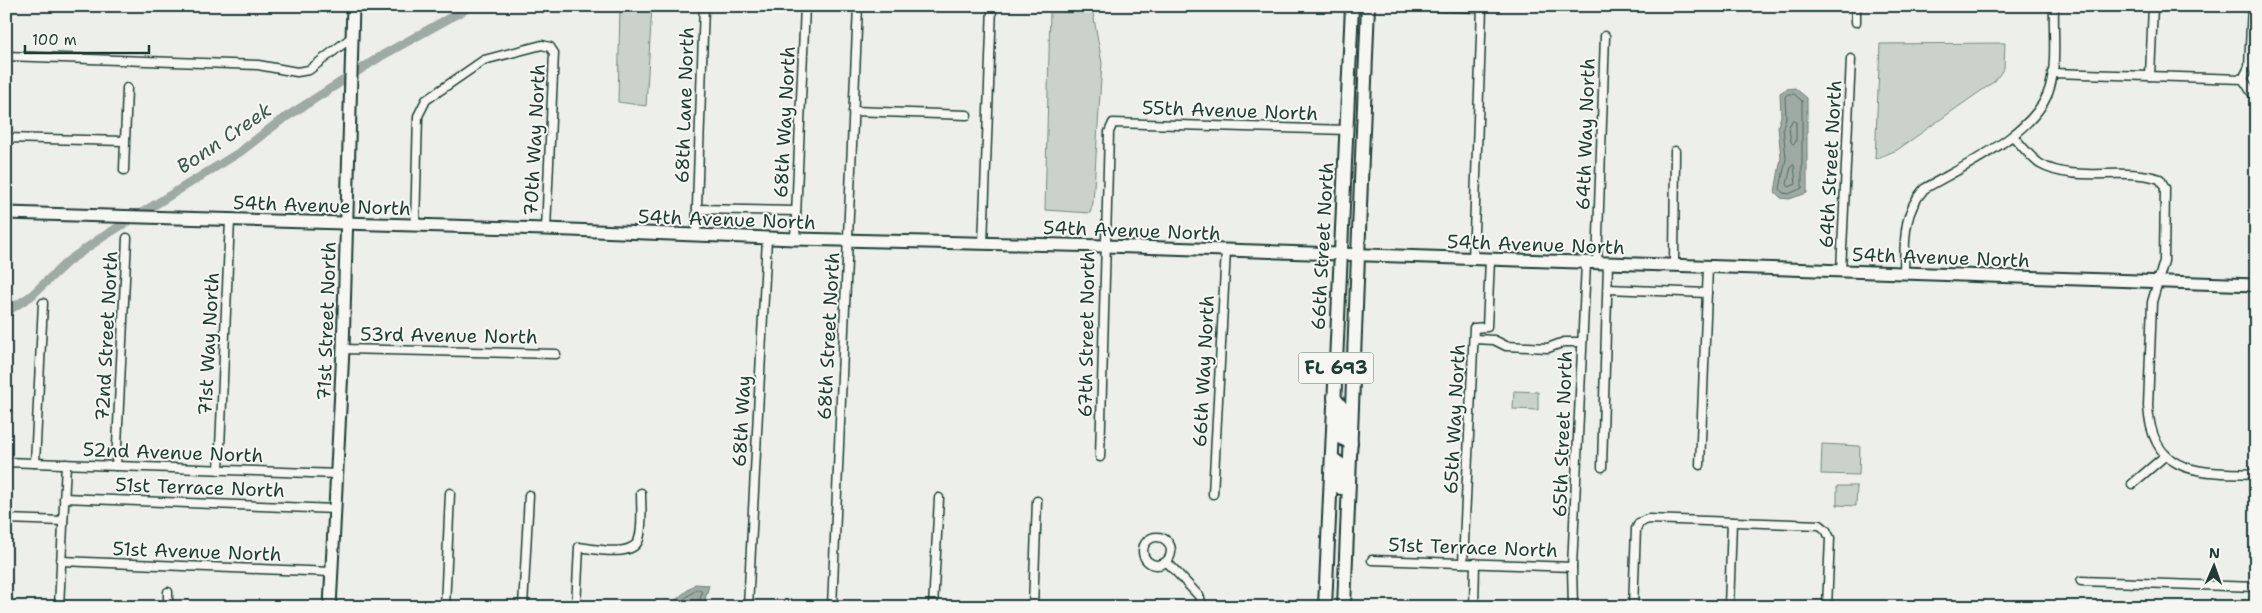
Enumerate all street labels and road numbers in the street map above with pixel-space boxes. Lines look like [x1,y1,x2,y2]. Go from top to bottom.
street label: 68th Lane North [669,26,700,184]
street label: 68th Way North [768,45,801,199]
street label: 64th Way North [1570,57,1601,211]
street label: 70th Way North [518,63,551,217]
street label: 64th Street North [1814,79,1847,249]
street label: 55th Avenue North [1141,95,1319,126]
street label: 66th Street North [1306,161,1339,331]
street label: 54th Avenue North [233,190,411,221]
street label: 54th Avenue North [638,204,816,235]
street label: 54th Avenue North [1043,215,1221,246]
street label: 54th Avenue North [1447,229,1625,260]
street label: 71st Street North [311,241,342,401]
street label: 54th Avenue North [1852,242,2030,273]
street label: 72nd Street North [90,250,123,422]
street label: 67th Street North [1073,250,1100,418]
street label: 68th Street North [812,251,845,421]
street label: 71st Way North [192,272,225,416]
street label: 66th Way North [1187,294,1220,448]
street label: 53rd Avenue North [360,321,538,350]
street label: 65th Way North [1438,343,1471,495]
street label: 65th Street North [1547,350,1578,518]
road number: FL 693 [1298,352,1374,383]
street label: 68th Way [727,375,756,468]
street label: 52nd Avenue North [82,437,264,468]
street label: 51st Terrace North [115,472,285,503]
street label: 51st Terrace North [1388,532,1558,563]
street label: 51st Avenue North [112,536,282,567]

